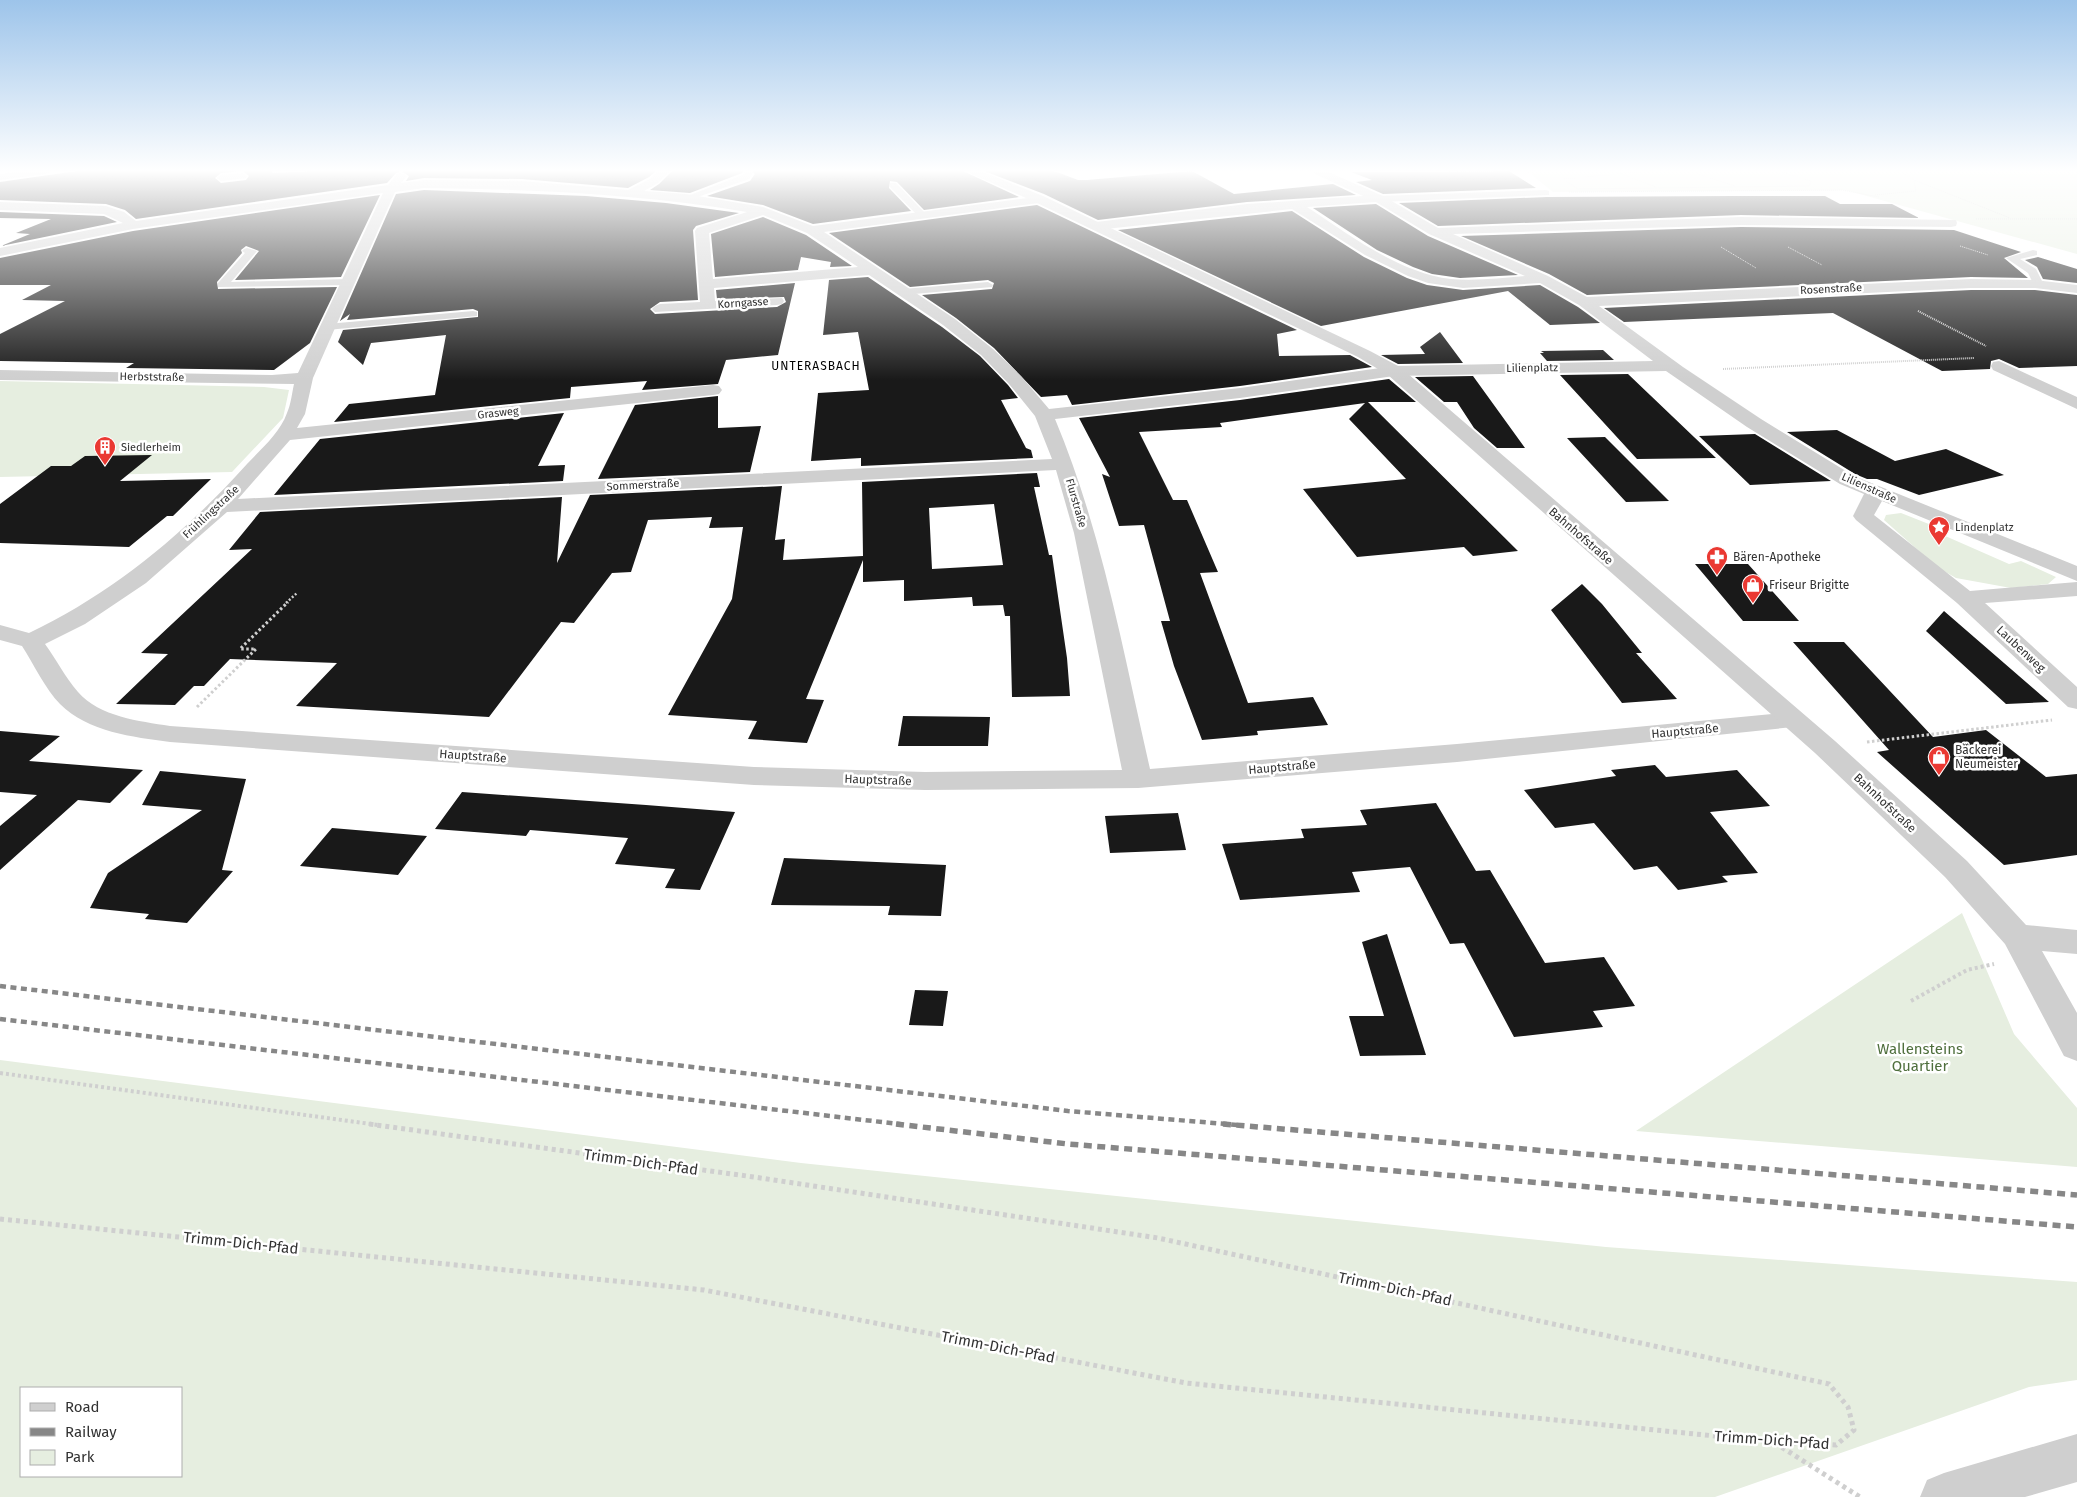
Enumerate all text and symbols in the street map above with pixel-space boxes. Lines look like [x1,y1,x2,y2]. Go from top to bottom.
street label: Rosenstraße [1800,281,1862,297]
street label: Korngasse [717,295,769,311]
district label: UNTERASBACH [771,359,861,373]
street label: Lilienplatz [1506,361,1558,375]
street label: Herbststraße [119,370,185,384]
street label: Grasweg [477,404,520,422]
building icon: Siedlerheim [93,435,117,466]
place label: Siedlerheim [121,441,181,454]
street label: Lilienstraße [1839,470,1899,506]
street label: Sommerstraße [606,477,680,493]
street label: Flurstraße [1063,477,1089,529]
street label: Frühlingstraße [180,483,242,541]
street label: Bahnhofstraße [1546,504,1616,568]
place icon: Lindenplatz [1927,515,1951,546]
place label: Lindenplatz [1955,521,2014,534]
pharmacy icon: Bären-Apotheke [1705,545,1729,576]
place label: Bären-Apotheke [1733,550,1821,564]
shop icon: Friseur Brigitte [1741,573,1765,604]
place label: Friseur Brigitte [1769,578,1849,592]
street label: Laubenweg [1994,623,2049,676]
street label: Hauptstraße [1651,721,1719,741]
place label: Bäckerei Neumeister [1955,743,2018,771]
shop icon: Bäckerei Neumeister [1927,745,1951,776]
street label: Hauptstraße [439,747,507,765]
street label: Hauptstraße [1248,757,1316,777]
street label: Bahnhofstraße [1851,771,1919,835]
street label: Hauptstraße [844,772,912,788]
park label: Wallensteins Quartier [1877,1040,1963,1075]
street label: Trimm-Dich-Pfad [583,1145,699,1179]
street label: Trimm-Dich-Pfad [183,1228,299,1258]
street label: Trimm-Dich-Pfad [1337,1268,1453,1310]
street label: Trimm-Dich-Pfad [940,1327,1056,1367]
legend [20,1387,182,1477]
text: Road [65,1398,100,1416]
text: Railway [65,1423,117,1441]
street label: Trimm-Dich-Pfad [1714,1427,1830,1453]
text: Park [65,1448,95,1466]

